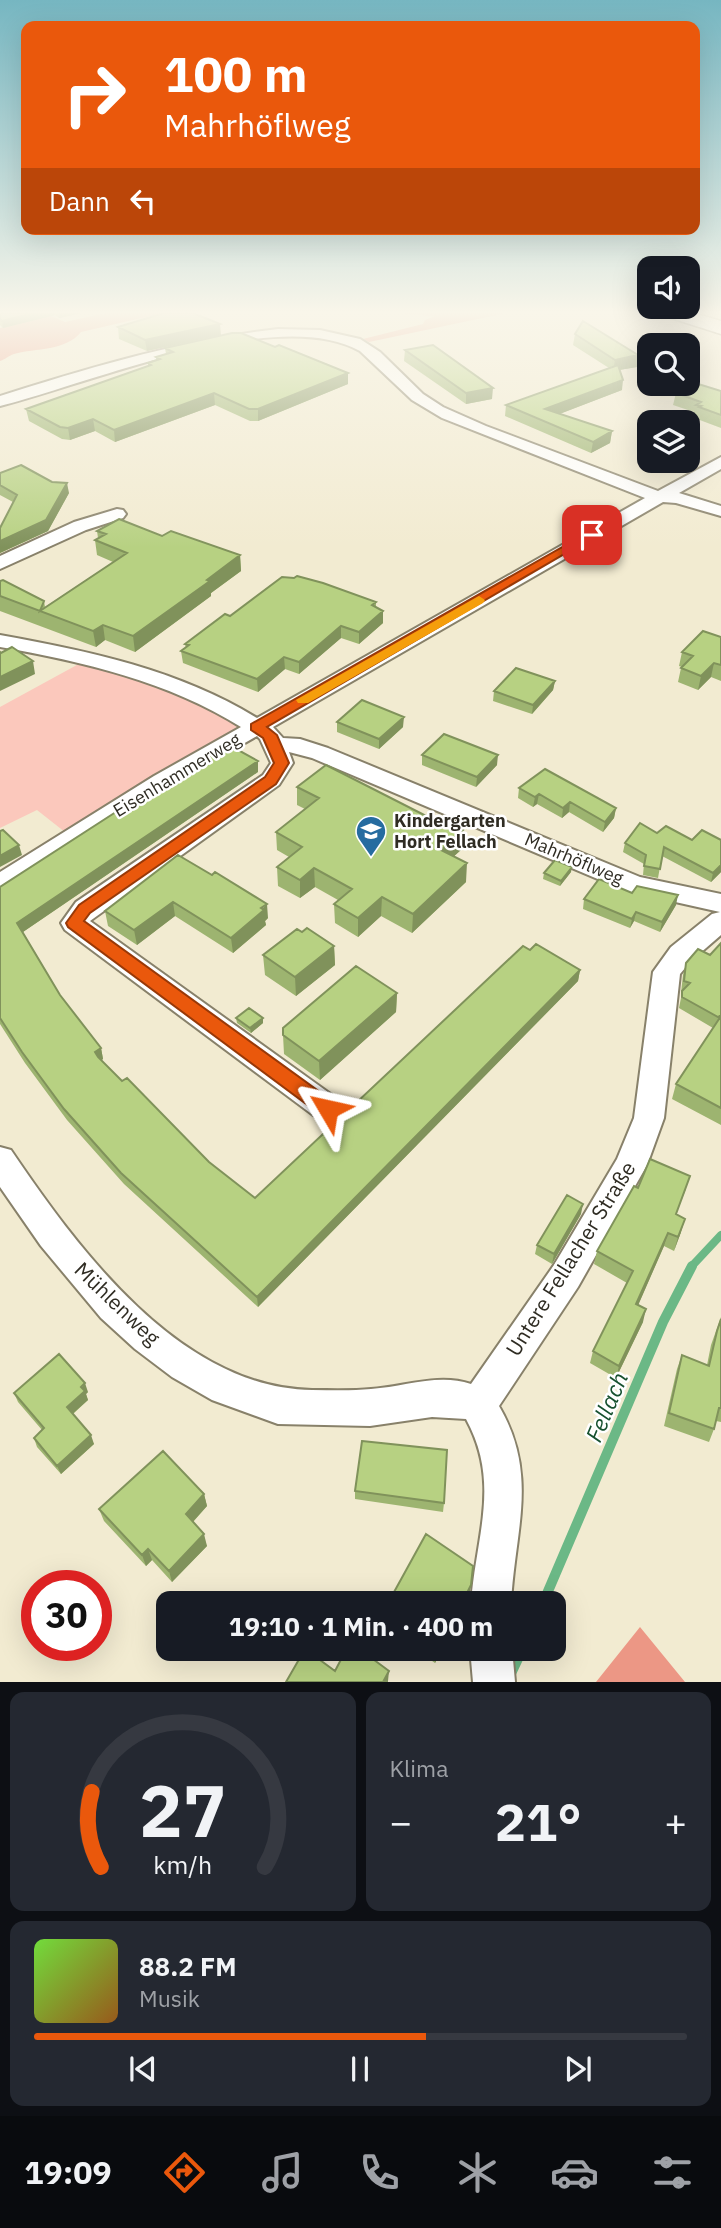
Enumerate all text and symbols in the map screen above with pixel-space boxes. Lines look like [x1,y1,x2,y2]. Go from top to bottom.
text: 100 m [164,42,308,105]
icon: right [49,49,140,140]
text: Mahrhöflweg [164,104,351,146]
icon: left [124,182,162,220]
text: Dann [49,184,110,218]
map controls [637,256,700,473]
button: sound [637,256,700,319]
button: search [637,333,700,396]
button: layers [637,410,700,473]
pin [562,505,622,565]
icon: arrive [573,516,611,554]
street label: Eisenhammerweg [109,727,245,822]
place label: Kindergarten Hort Fellach [394,809,506,853]
school or university icon: Kindergarten Hort Fellach [354,814,388,858]
street label: Mahrhöflweg [521,827,627,890]
position arrow [291,1072,365,1146]
street label: Untere Fellacher Straße [499,1156,641,1361]
street label: Mühlenweg [69,1255,166,1351]
water label: Fellach [578,1367,634,1446]
speed limit sign: 30 [21,1570,112,1661]
text: 19:10 · 1 Min. · 400 m [229,1609,493,1643]
text: Klima [390,1753,448,1783]
text: 27 [139,1763,226,1858]
text: 21° [495,1788,582,1855]
text: − [390,1797,412,1846]
text: + [664,1797,687,1846]
text: km/h [153,1848,212,1881]
text: 88.2 FM [139,1949,237,1983]
text: Musik [139,1983,200,2013]
icon: previous [124,2050,162,2088]
icon: pause [341,2050,379,2088]
icon: next [559,2050,597,2088]
icon: directions [160,2148,209,2197]
icon: music [258,2148,307,2197]
icon: phone [355,2148,404,2197]
icon: climate [453,2148,502,2197]
icon: car [550,2148,599,2197]
icon: filters [648,2148,697,2197]
text: 19:09 [24,2151,112,2193]

